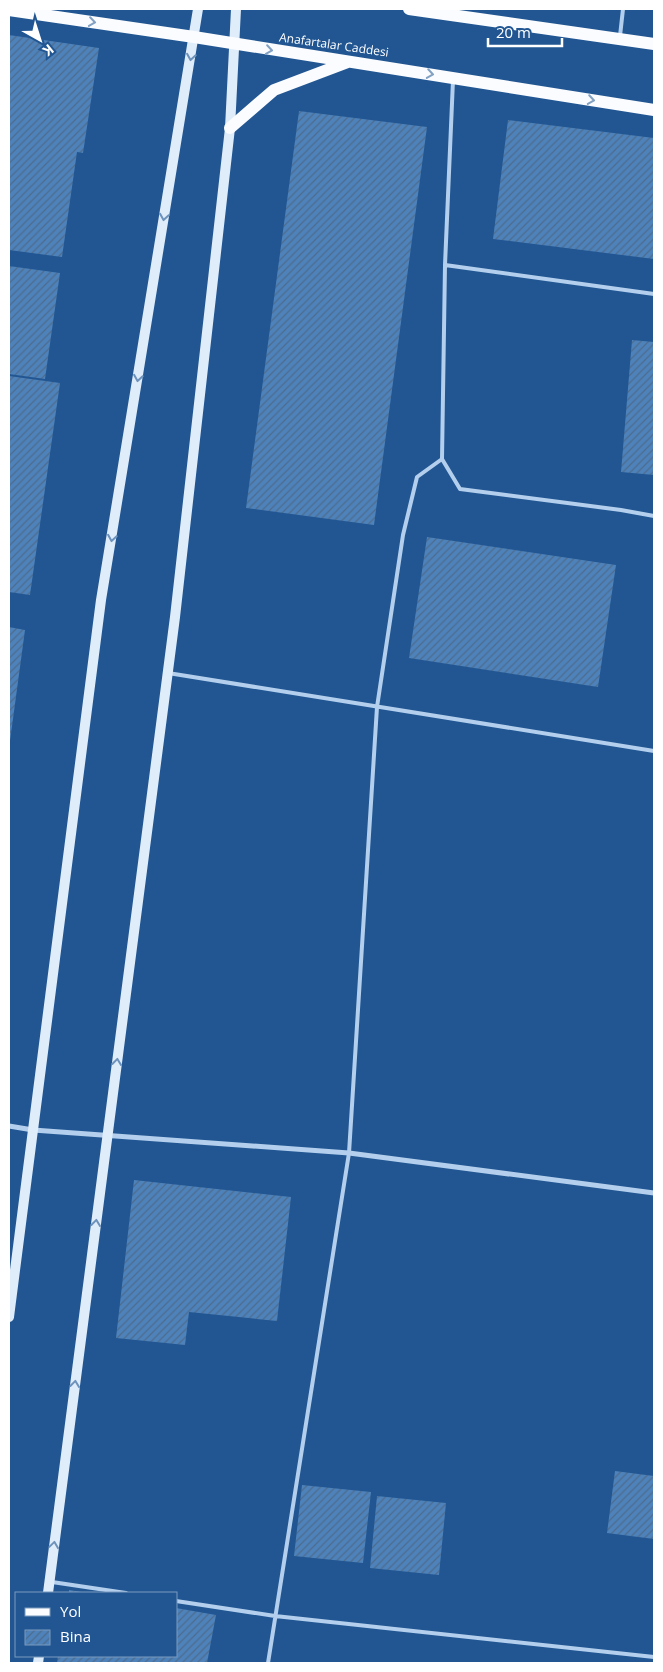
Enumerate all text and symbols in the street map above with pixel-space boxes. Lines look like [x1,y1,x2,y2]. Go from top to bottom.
north arrow [15,15,65,65]
scale bar [488,15,562,47]
one-way arrow [87,17,96,27]
text: 20 m [496,22,531,42]
street label: Anafartalar Caddesi [278,28,390,61]
text: K [38,40,58,61]
one-way arrow [266,44,274,55]
one-way arrow [186,53,196,61]
one-way arrow [427,68,435,79]
one-way arrow [586,94,595,104]
one-way arrow [160,213,170,222]
one-way arrow [133,373,143,382]
one-way arrow [107,534,117,542]
one-way arrow [111,1057,122,1065]
one-way arrow [90,1218,101,1226]
one-way arrow [69,1380,80,1388]
one-way arrow [49,1541,59,1549]
legend [15,1592,178,1657]
text: Yol [60,1601,81,1621]
text: Bina [60,1626,91,1646]

